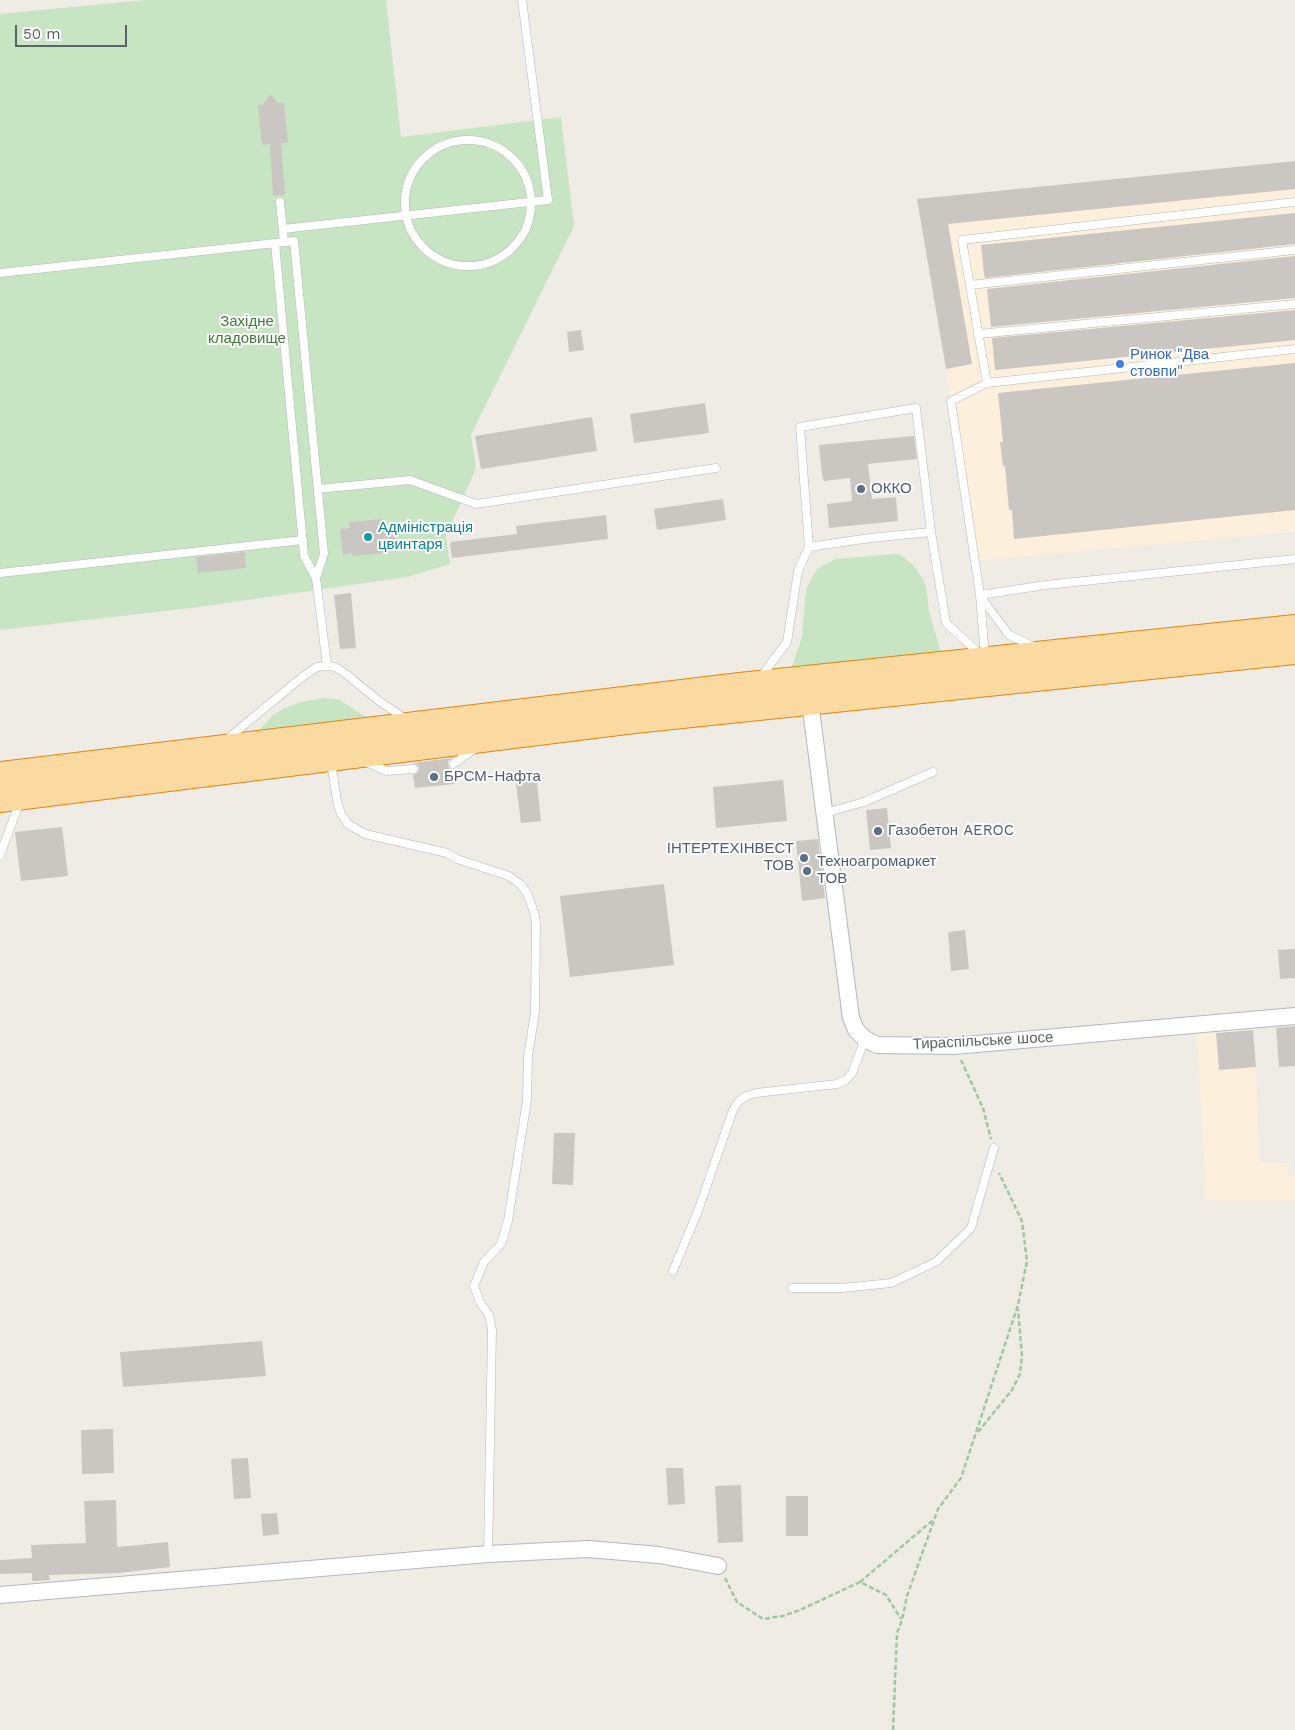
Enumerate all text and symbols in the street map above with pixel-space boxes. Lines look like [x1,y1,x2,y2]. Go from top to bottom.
scale bar [18,15,130,47]
text: 50 m [23,25,60,43]
park label: Західне кладовище [208,313,286,348]
place label: Ринок "Два стовпи" [1130,346,1209,381]
marker: Ринок "Два стовпи" [1114,358,1126,370]
place label: ОККО [871,480,912,498]
marker: ОККО [855,483,867,495]
place label: Адміністрація цвинтаря [378,519,473,554]
marker: Адміністрація цвинтаря [362,531,374,543]
place label: БРСМ-Нафта [444,768,541,786]
marker: БРСМ-Нафта [428,771,440,783]
place label: Газобетон AEROC [888,822,1014,840]
marker: Газобетон AEROC [872,825,884,837]
place label: ІНТЕРТЕХІНВЕСТ ТОВ [667,840,794,875]
marker: ІНТЕРТЕХІНВЕСТ ТОВ [798,852,810,864]
place label: Техноагромаркет ТОВ [817,853,936,888]
marker: Техноагромаркет ТОВ [801,865,813,877]
street label: Тираспільське шосе [912,1028,1054,1054]

